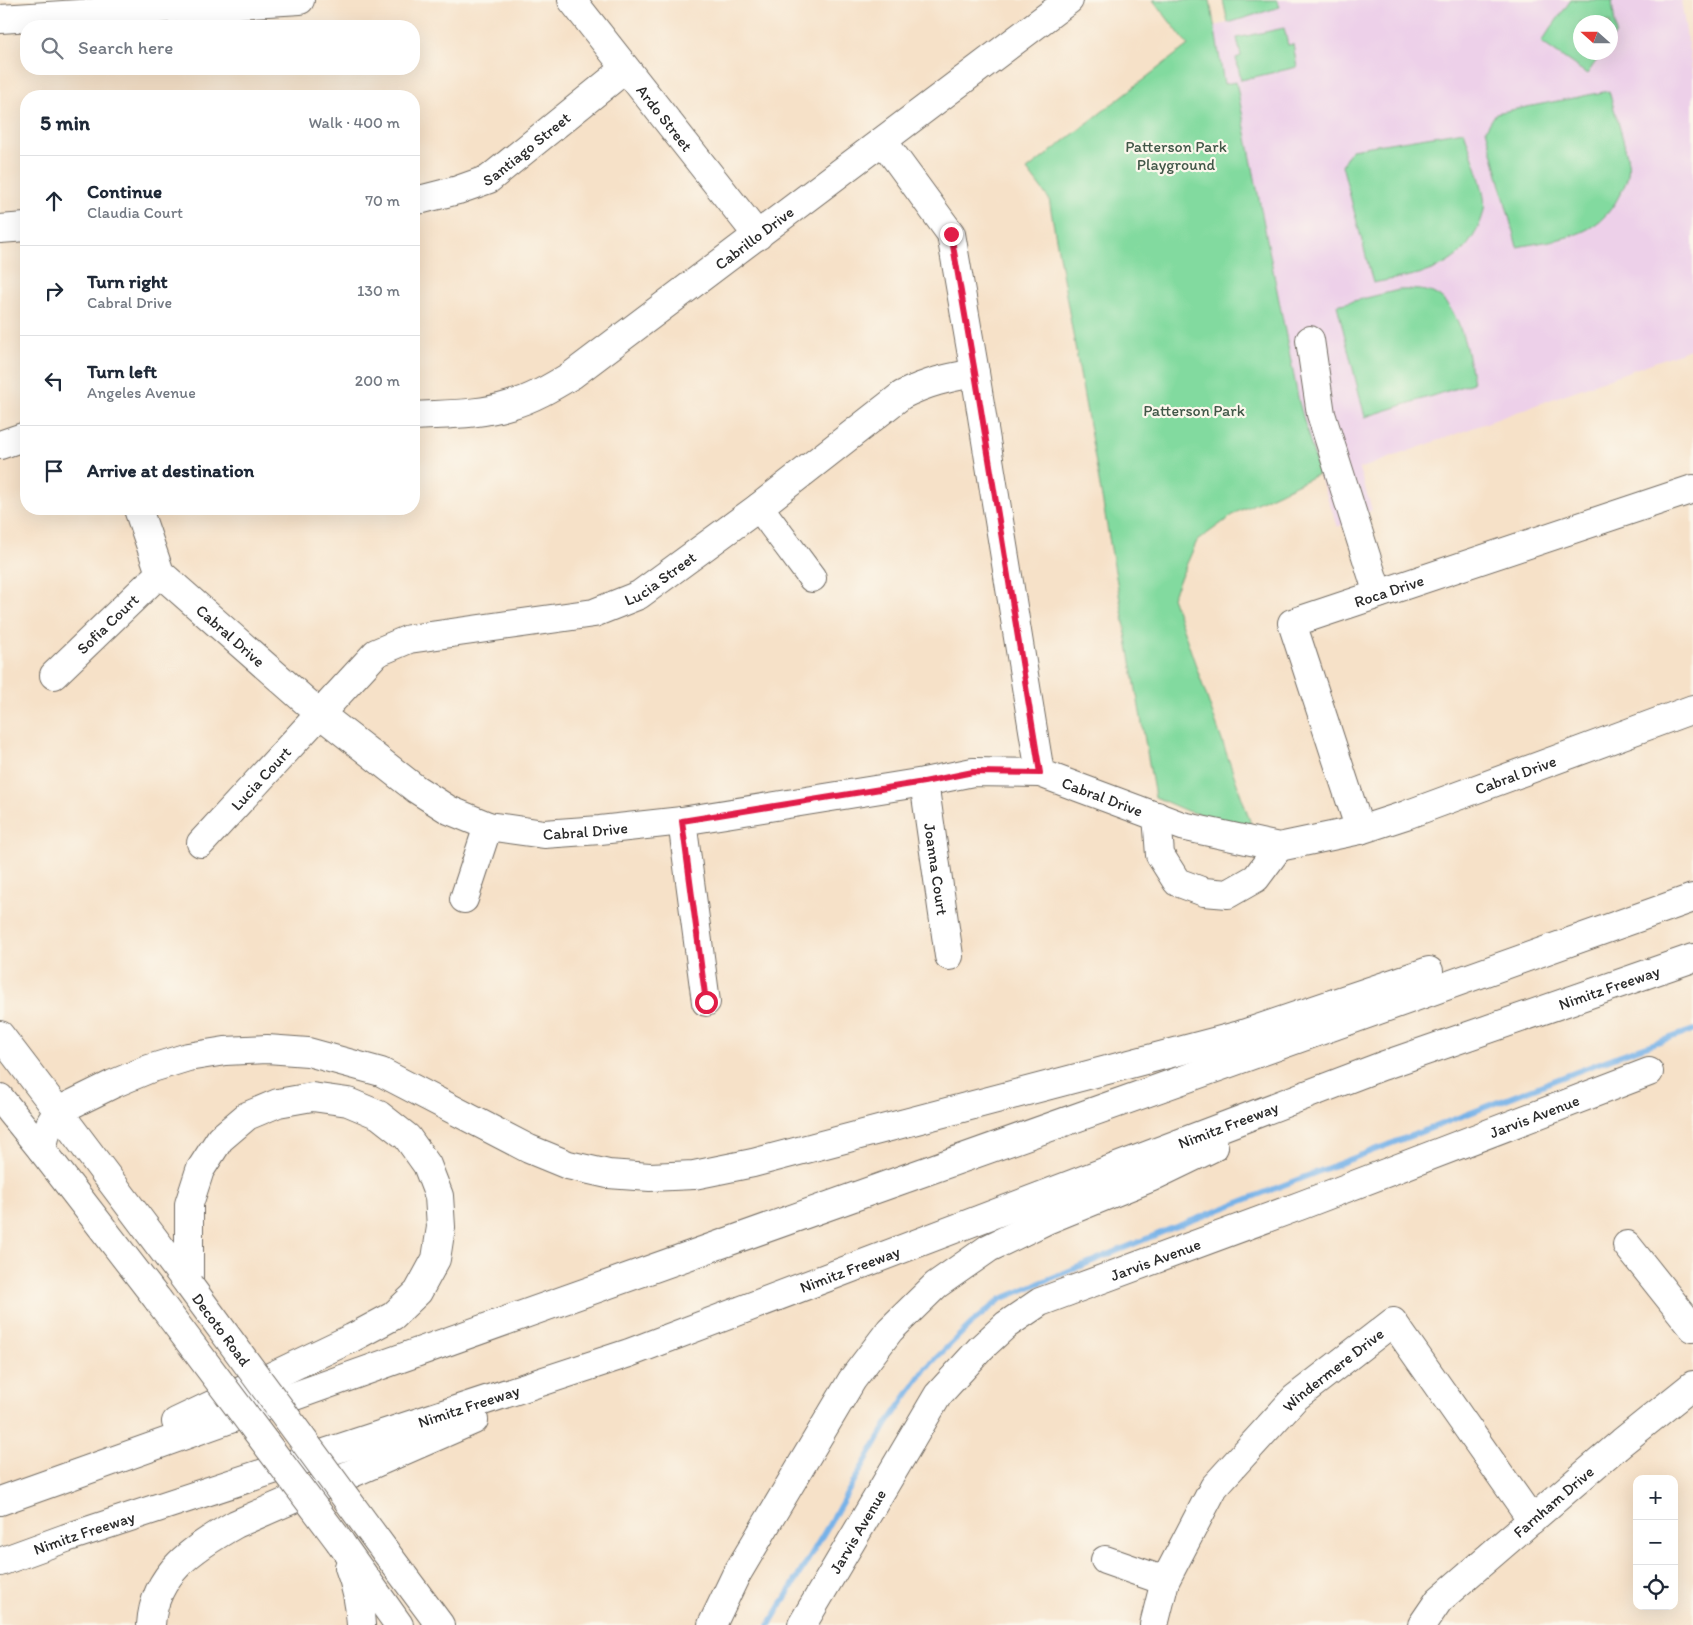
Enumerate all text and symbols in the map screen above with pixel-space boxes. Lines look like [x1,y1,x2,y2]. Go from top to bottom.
north arrow [1573,15,1618,60]
search box [20,20,420,75]
icon: search [38,34,66,62]
text: Search here [78,36,173,59]
street label: Ardo Street [633,81,697,155]
street label: Santiago Street [480,108,574,190]
text: 5 min [40,110,90,135]
text: Walk · 400 m [308,113,400,132]
park label: Patterson Park Playground [1125,137,1227,174]
text: Continue [87,180,162,203]
icon: ahead [40,187,68,215]
text: 70 m [365,191,400,210]
street label: Cabrillo Drive [711,202,797,273]
text: Claudia Court [87,203,183,222]
route end [940,223,963,246]
text: Turn right [87,270,168,293]
icon: right [40,277,68,305]
text: 130 m [357,281,400,300]
text: Cabral Drive [87,293,172,312]
text: Turn left [87,360,157,383]
icon: left [40,367,68,395]
text: 200 m [355,371,400,390]
text: Angeles Avenue [87,383,196,402]
park label: Patterson Park [1143,401,1245,420]
icon: arrive [40,457,68,485]
text: Arrive at destination [87,459,254,482]
street label: Lucia Street [622,547,699,609]
street label: Roca Drive [1352,570,1426,611]
street label: Sofia Court [72,590,142,658]
street label: Cabral Drive [193,600,269,671]
street label: Lucia Court [227,742,295,814]
street label: Cabral Drive [1472,751,1559,798]
street label: Cabral Drive [1059,773,1146,820]
street label: Cabral Drive [542,818,629,844]
street label: Joanna Court [921,822,953,916]
street label: Nimitz Freeway [1556,961,1662,1013]
route start [695,991,718,1014]
street label: Jarvis Avenue [1487,1090,1582,1142]
street label: Nimitz Freeway [1175,1097,1281,1152]
street label: Jarvis Avenue [1108,1234,1203,1285]
street label: Nimitz Freeway [797,1241,903,1297]
street label: Decoto Road [188,1289,255,1370]
street label: Windermere Drive [1278,1323,1387,1415]
street label: Nimitz Freeway [415,1380,522,1431]
street label: Farnham Drive [1509,1462,1597,1541]
map controls [1633,1475,1678,1610]
button: + [1633,1475,1678,1520]
street label: Jarvis Avenue [825,1486,890,1577]
street label: Nimitz Freeway [31,1506,137,1559]
button: − [1633,1520,1678,1565]
button: locate [1633,1565,1678,1610]

